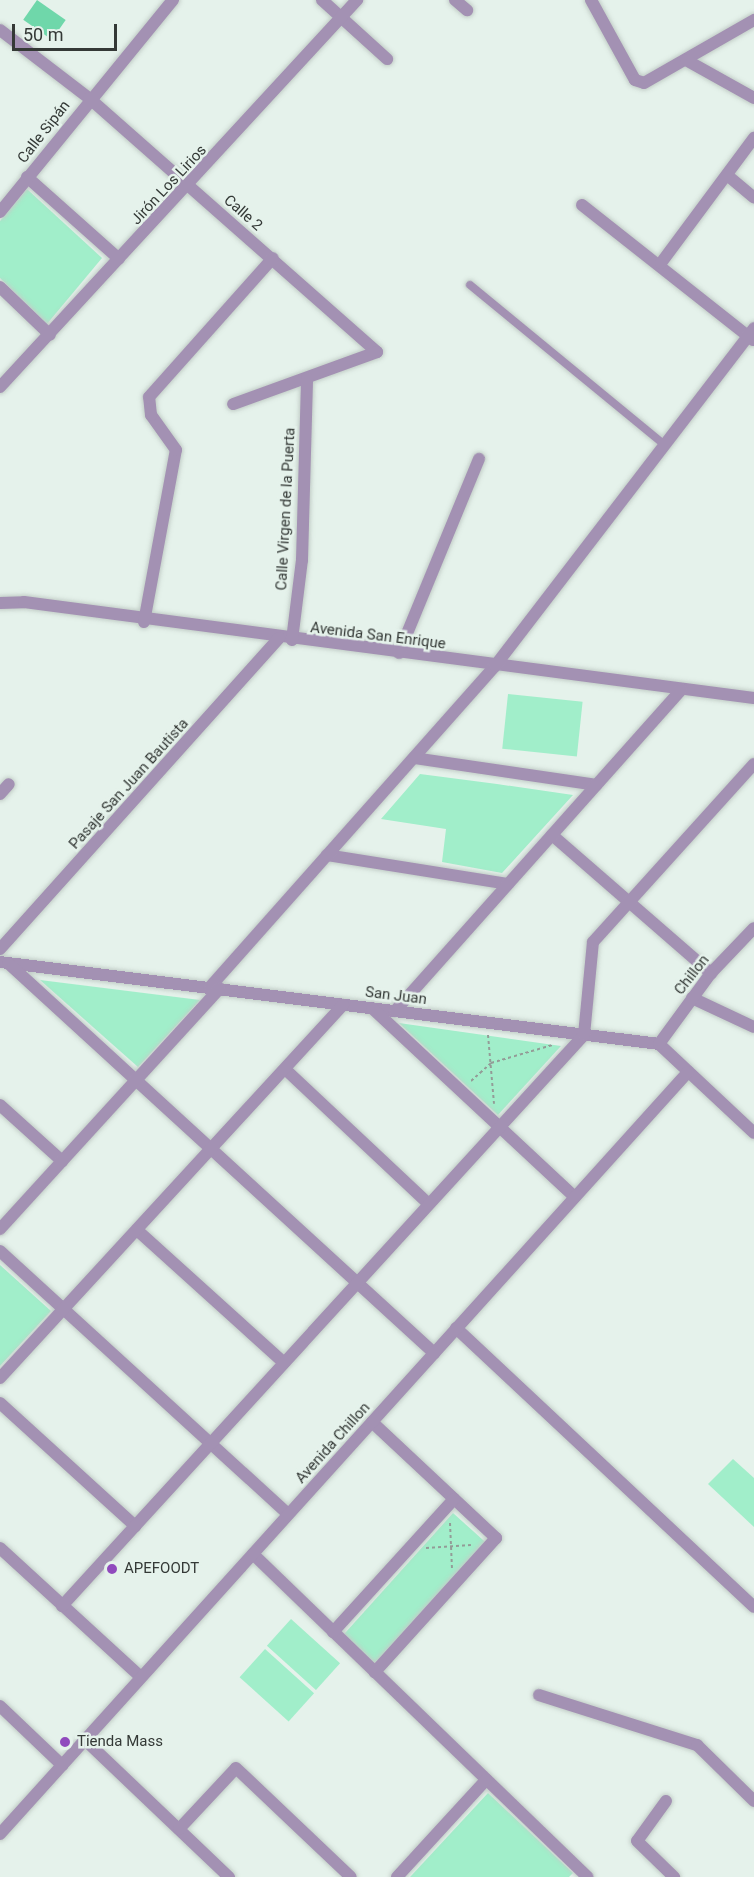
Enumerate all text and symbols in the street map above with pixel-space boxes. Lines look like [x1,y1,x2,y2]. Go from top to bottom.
scale bar [15,12,120,50]
text: 50 m [23,24,63,45]
street label: Calle Sipán [14,97,74,167]
street label: Jirón Los Lirios [128,141,210,229]
street label: Calle 2 [220,191,266,235]
street label: Calle Virgen de la Puerta [273,427,299,591]
street label: Avenida San Enrique [309,619,447,653]
street label: Pasaje San Juan Bautista [66,715,192,853]
street label: Chillon [671,951,713,999]
street label: San Juan [364,983,428,1009]
street label: Avenida Chillon [292,1399,374,1487]
place label: APEFOODT [124,1560,199,1578]
marker: APEFOODT [105,1562,119,1576]
place label: Tienda Mass [77,1733,163,1751]
marker: Tienda Mass [58,1735,72,1749]

